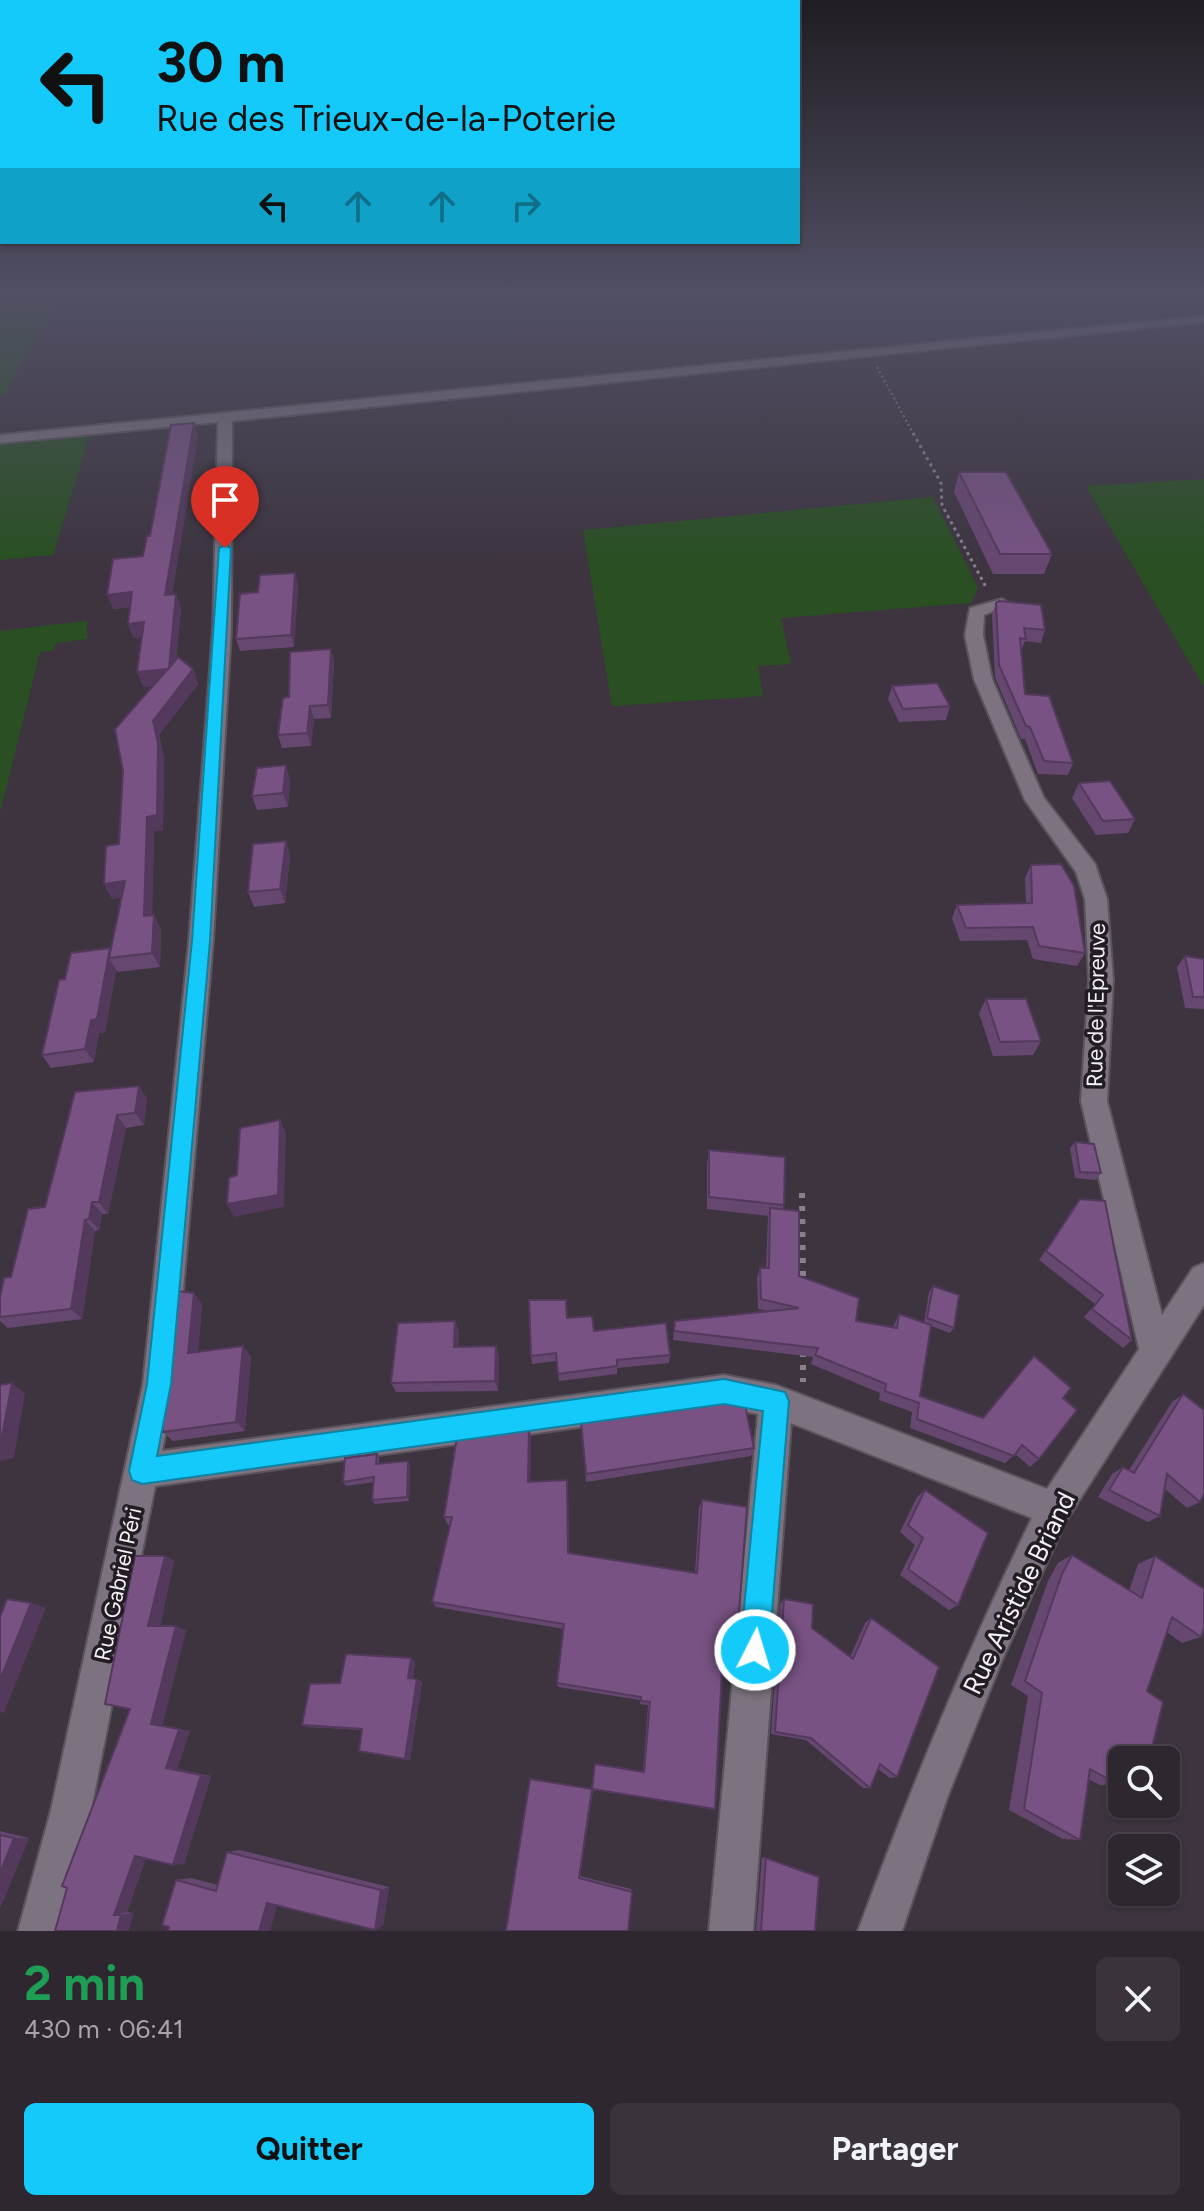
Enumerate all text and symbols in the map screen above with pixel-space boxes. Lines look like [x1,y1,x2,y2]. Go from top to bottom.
text: 30 m [156,29,286,96]
icon: left [24,32,128,136]
text: Rue des Trieux-de-la-Poterie [156,97,616,140]
icon: left [252,184,296,228]
icon: ahead [336,184,380,228]
icon: ahead [420,184,464,228]
icon: right [504,184,548,228]
pin [191,466,259,548]
icon: arrive [203,478,247,522]
street label: Rue de l'Epreuve [1081,923,1111,1087]
street label: Rue Aristide Briand [956,1487,1082,1699]
street label: Rue Gabriel Péri [89,1505,147,1663]
position arrow [713,1608,797,1692]
map controls [1108,1746,1180,1906]
button: search [1108,1746,1180,1818]
button: layers [1108,1834,1180,1906]
text: 2 min [24,1954,145,2012]
button: close [1096,1957,1180,2041]
text: 430 m · 06:41 [24,2013,184,2045]
button: Quitter [24,2103,594,2195]
button: Partager [610,2103,1180,2195]

